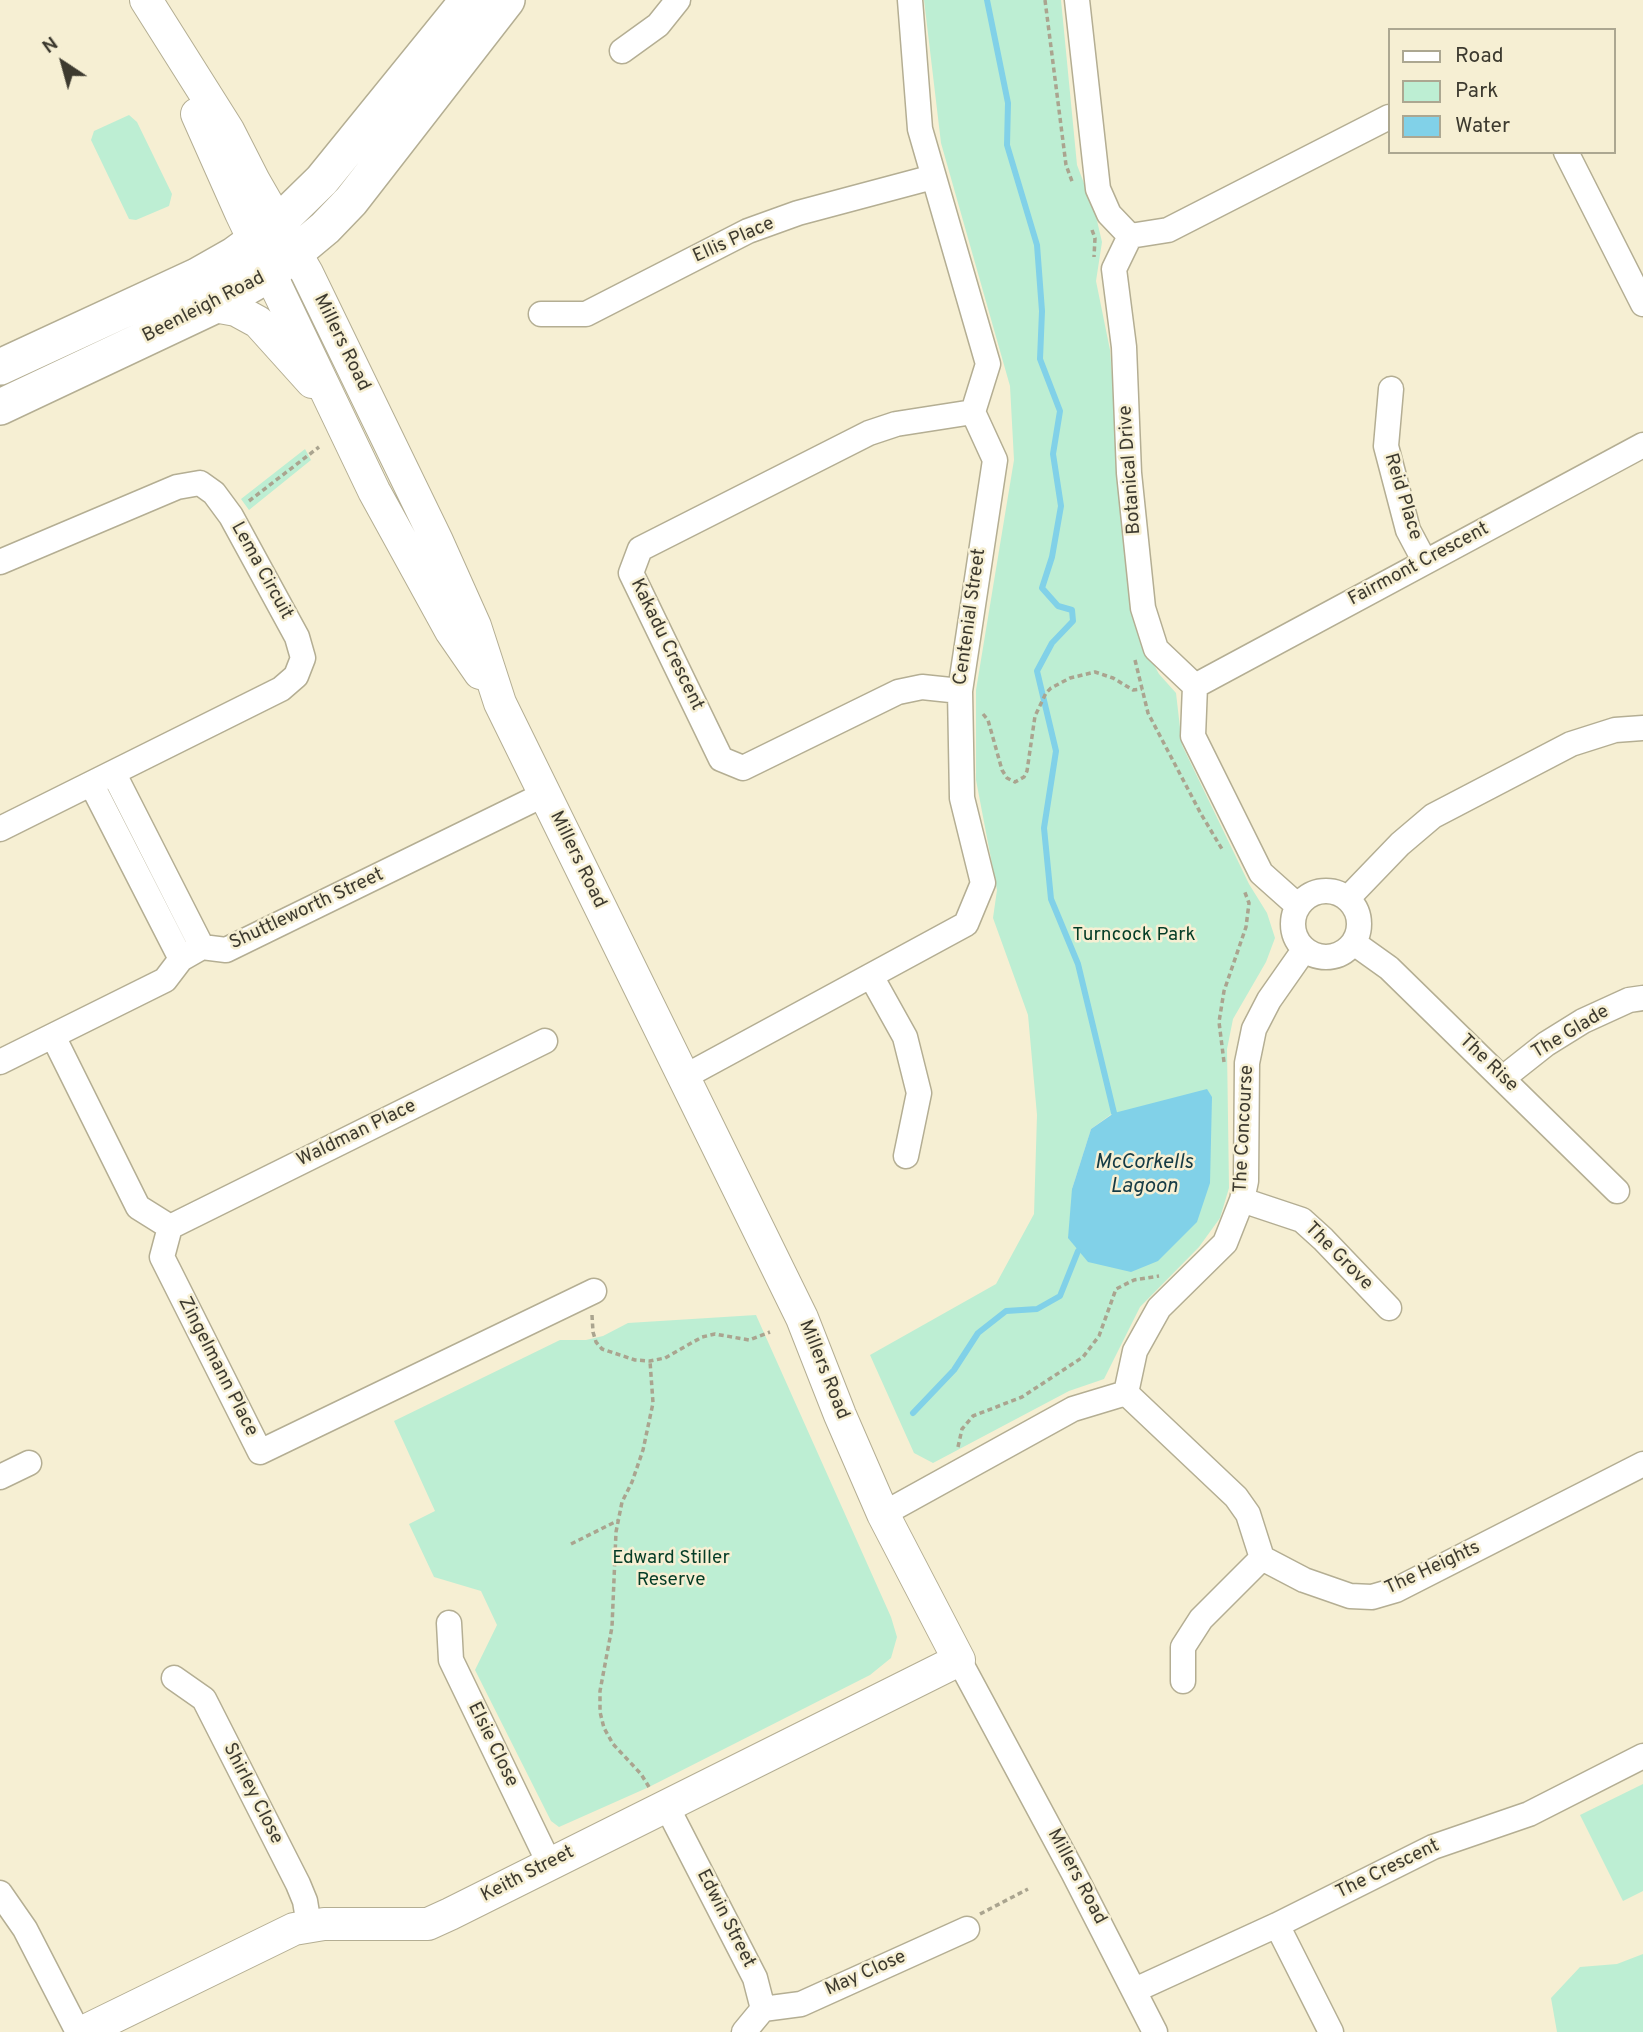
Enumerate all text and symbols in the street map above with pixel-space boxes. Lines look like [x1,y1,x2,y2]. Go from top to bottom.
north arrow [28,28,98,98]
legend [1388,28,1615,154]
text: N [38,32,63,60]
text: Road [1455,43,1504,70]
text: Park [1455,78,1498,105]
text: Water [1455,113,1510,140]
street label: Ellis Place [690,213,778,269]
street label: Beenleigh Road [139,267,269,349]
street label: Millers Road [308,291,374,395]
street label: Botanical Drive [1115,405,1147,535]
street label: Reid Place [1378,451,1426,543]
street label: Lema Circuit [225,518,297,624]
street label: Fairmont Crescent [1345,518,1493,612]
street label: Centenial Street [950,547,992,687]
street label: Kakadu Crescent [624,575,708,715]
street label: Millers Road [544,808,610,912]
street label: Shuttleworth Street [226,864,388,956]
park label: Turncock Park [1072,925,1196,947]
street label: The Glade [1528,1001,1614,1065]
street label: The Rise [1454,1030,1522,1098]
street label: The Concourse [1230,1065,1260,1193]
street label: Waldman Place [294,1095,420,1173]
water label: McCorkells Lagoon [1095,1151,1193,1201]
street label: The Grove [1299,1218,1377,1296]
street label: Zingelmann Place [172,1293,262,1441]
street label: Millers Road [793,1317,853,1423]
street label: The Heights [1382,1537,1484,1601]
park label: Edward Stiller Reserve [612,1548,730,1592]
street label: Elsie Close [462,1699,522,1791]
street label: Shirley Close [217,1740,287,1848]
street label: Millers Road [1041,1825,1111,1929]
street label: The Crescent [1333,1835,1443,1905]
street label: Keith Street [478,1842,578,1908]
street label: Edwin Street [690,1866,760,1972]
street label: May Close [822,1946,910,2002]

